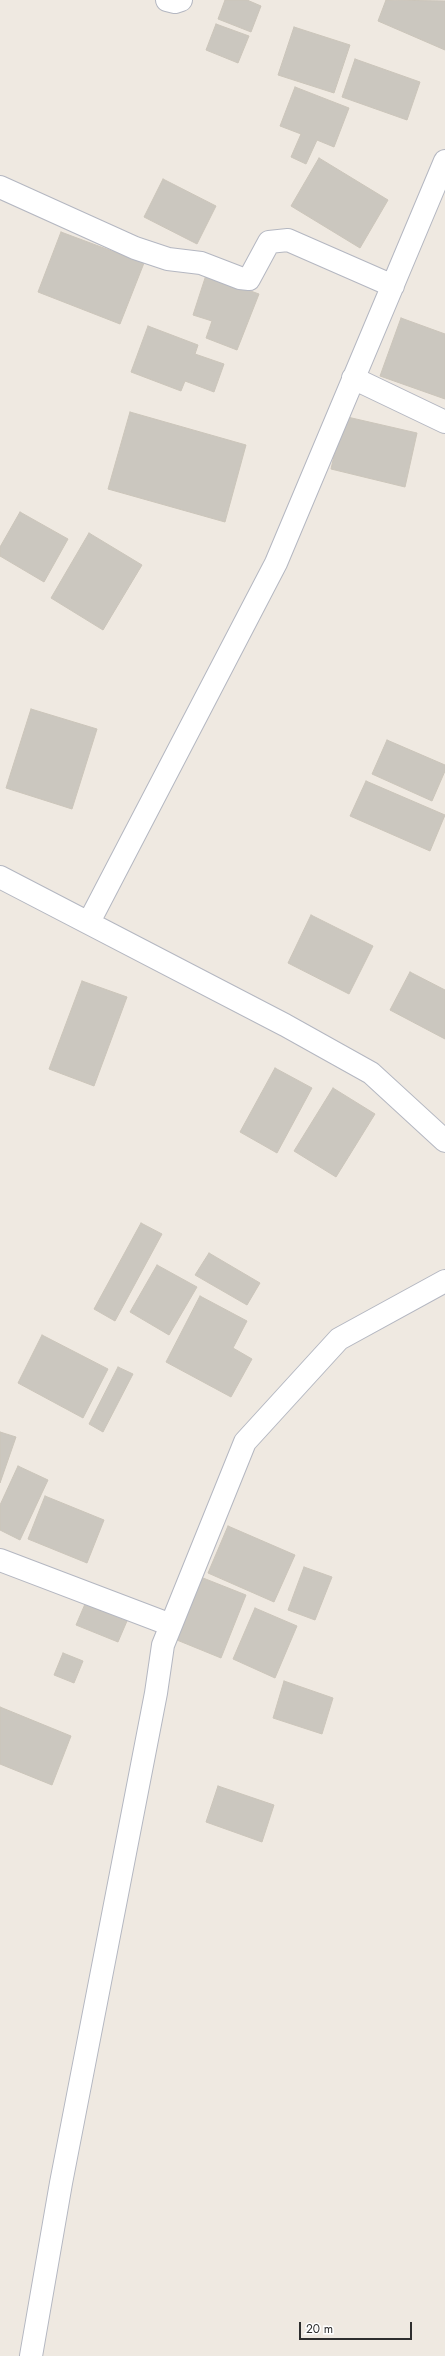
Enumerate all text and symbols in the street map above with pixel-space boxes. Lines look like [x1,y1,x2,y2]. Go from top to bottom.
scale bar [301,2314,414,2340]
text: 20 m [306,2320,333,2338]

